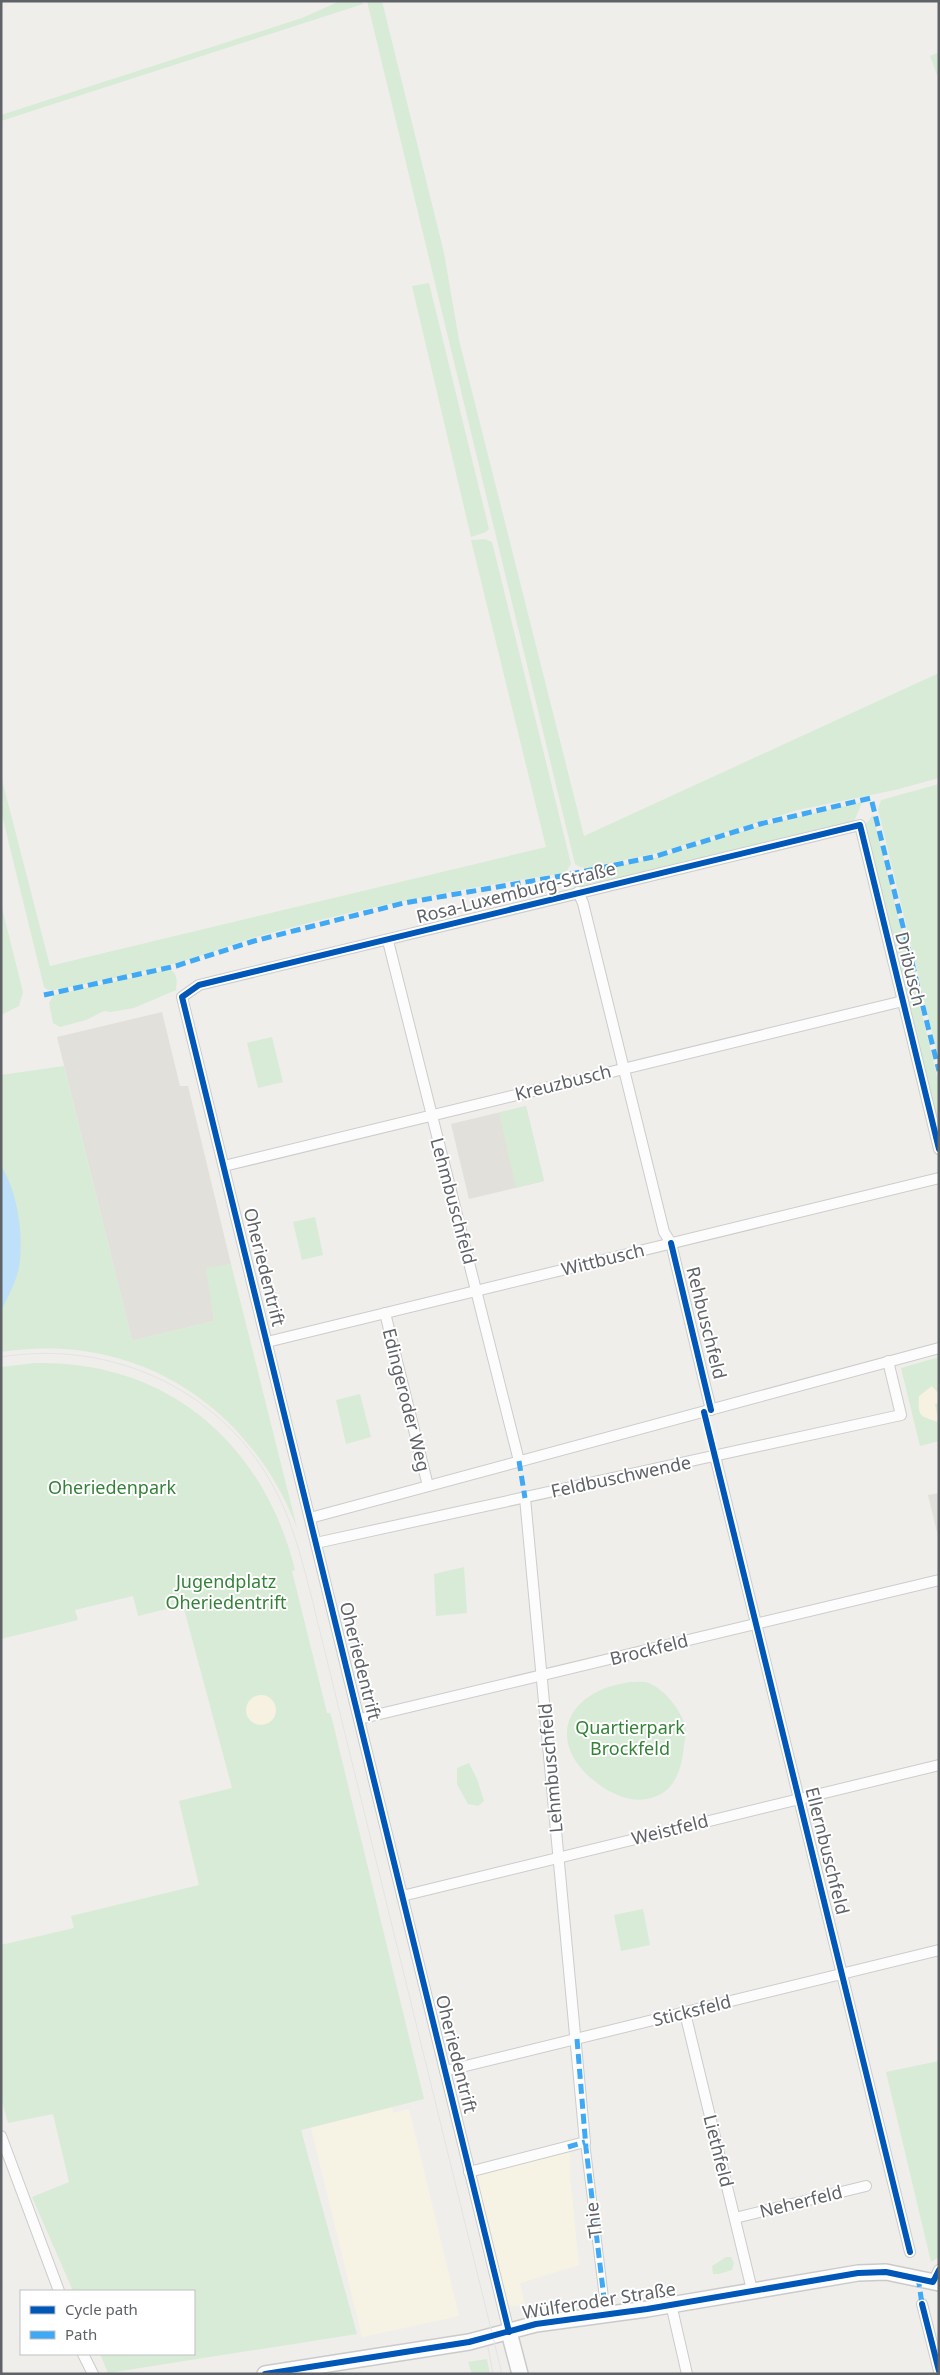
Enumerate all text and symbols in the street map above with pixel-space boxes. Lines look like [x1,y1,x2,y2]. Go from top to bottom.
street label: Rosa-Luxemburg-Straße [414,856,618,928]
street label: Dribusch [890,929,932,1008]
street label: Kreuzbusch [512,1058,613,1106]
street label: Lehmbuschfeld [426,1135,482,1267]
street label: Oheriedentrift [239,1205,291,1329]
street label: Wittbusch [559,1237,647,1281]
street label: Rehbuschfeld [681,1264,733,1382]
street label: Edingeroder Weg [378,1326,436,1474]
street label: Feldbuschwende [549,1449,693,1503]
park label: Oheriedenpark [48,1475,176,1499]
park label: Jugendplatz Oheriedentrift [165,1569,287,1614]
street label: Oheriedentrift [335,1599,387,1723]
street label: Brockfeld [607,1628,690,1670]
street label: Lehmbuschfeld [532,1702,568,1834]
park label: Quartierpark Brockfeld [575,1715,685,1760]
street label: Ellernbuschfeld [801,1784,855,1917]
street label: Weistfeld [629,1808,711,1850]
street label: Sticksfeld [650,1989,733,2031]
street label: Oheriedentrift [431,1992,483,2116]
street label: Liethfeld [698,2112,740,2190]
street label: Neherfeld [757,2179,845,2223]
street label: Thie [579,2201,607,2239]
street label: Wülferoder Straße [520,2276,677,2324]
legend [20,2290,195,2355]
text: Cycle path [65,2299,138,2319]
text: Path [65,2324,97,2344]

